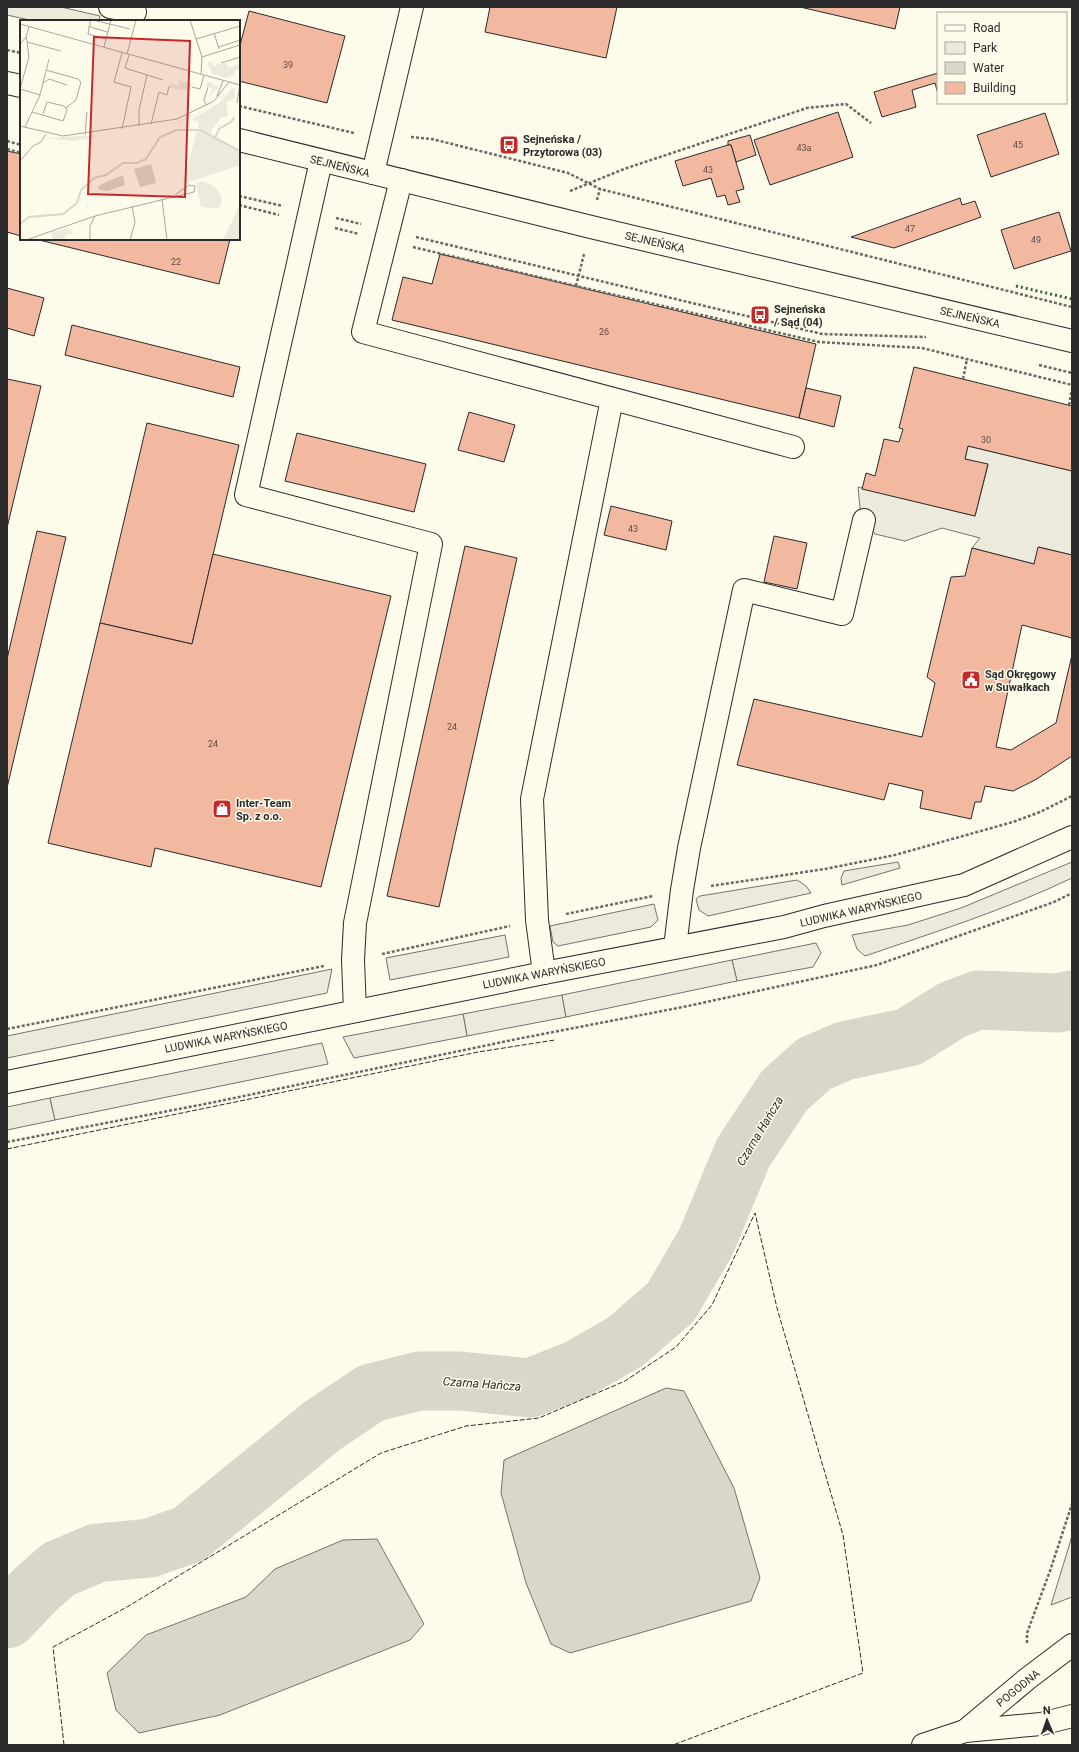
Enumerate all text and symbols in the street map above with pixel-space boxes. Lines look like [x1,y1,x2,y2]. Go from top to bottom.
legend [937,12,1067,104]
inset map [20,20,240,240]
text: Road [973,21,1001,35]
text: Park [973,41,998,55]
house number: 39 [283,60,293,70]
text: Water [973,61,1004,75]
text: Building [973,81,1016,95]
place label: Sejneńska / Przytorowa (03) [523,133,602,159]
bus stop icon: Sejneńska / Przytorowa (03) [498,134,520,156]
house number: 45 [1013,140,1023,150]
house number: 43a [796,143,812,153]
street label: SEJNEŃSKA [309,153,372,180]
house number: 43 [703,165,713,175]
house number: 47 [905,224,915,234]
street label: SEJNEŃSKA [624,229,687,256]
house number: 49 [1031,235,1041,245]
house number: 22 [171,257,181,267]
place label: Sejneńska / Sąd (04) [773,303,825,329]
bus stop icon: Sejneńska / Sąd (04) [749,304,771,326]
street label: SEJNEŃSKA [939,304,1002,331]
house number: 26 [599,327,609,337]
house number: 30 [981,435,991,445]
house number: 43 [628,524,638,534]
place label: Sąd Okręgowy w Suwałkach [985,668,1056,694]
public building icon: Sąd Okręgowy w Suwałkach [960,669,982,691]
house number: 24 [447,722,457,732]
house number: 24 [208,739,218,749]
place label: Inter-Team Sp. z o.o. [236,797,291,823]
shop icon: Inter-Team Sp. z o.o. [211,798,233,820]
street label: LUDWIKA WARYŃSKIEGO [799,889,923,930]
street label: LUDWIKA WARYŃSKIEGO [482,955,607,992]
street label: LUDWIKA WARYŃSKIEGO [164,1019,289,1056]
water label: Czarna Hańcza [734,1094,786,1168]
water label: Czarna Hańcza [442,1374,522,1394]
street label: POGODNA [994,1666,1043,1710]
north arrow [1027,1700,1067,1740]
text: N [1043,1704,1051,1717]

